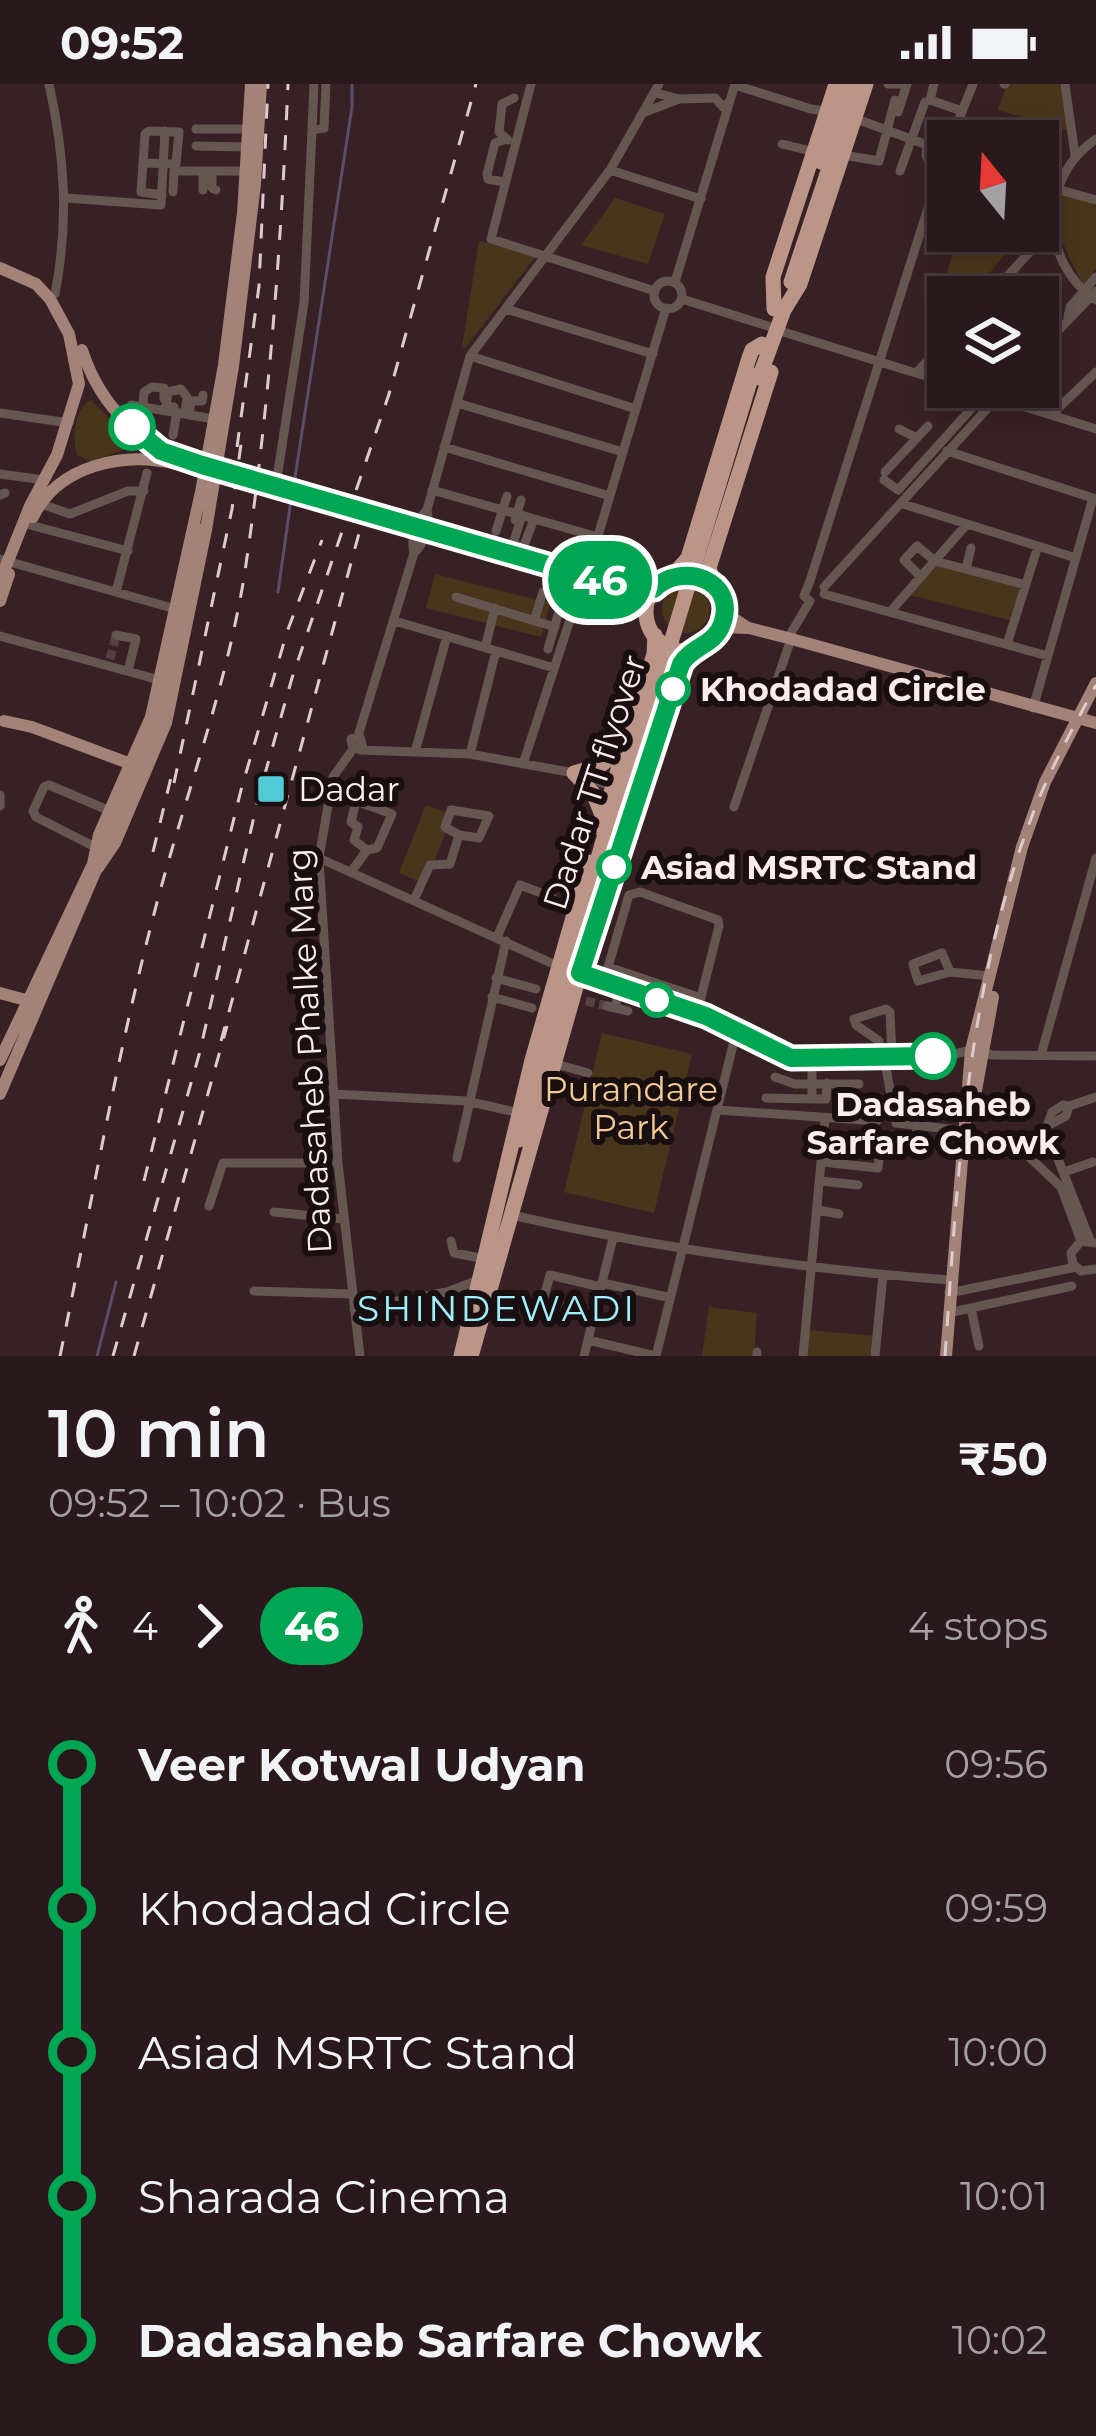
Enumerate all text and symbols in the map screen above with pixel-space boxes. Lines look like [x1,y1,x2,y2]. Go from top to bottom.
text: 09:52 [60,15,184,70]
north arrow [927,120,1059,252]
map controls [927,120,1059,408]
button: layers [927,276,1059,408]
unlabelled marker [110,405,154,449]
line badge: 46 [546,541,654,619]
text: 46 [572,554,628,606]
street label: Dadar TT flyover [534,650,654,914]
place label: Khodadad Circle [700,669,986,709]
marker: Khodadad Circle [657,673,689,705]
place label: Dadar [298,769,400,809]
marker: Dadar [255,773,287,805]
street label: Dadasaheb Phalke Marg [278,847,340,1255]
place label: Asiad MSRTC Stand [640,847,977,887]
marker: Asiad MSRTC Stand [598,851,630,883]
unlabelled marker [641,984,673,1016]
marker: Dadasaheb Sarfare Chowk [911,1034,955,1078]
park label: Purandare Park [544,1069,718,1147]
place label: Dadasaheb Sarfare Chowk [806,1084,1060,1162]
district label: SHINDEWADI [357,1286,637,1330]
text: 10 min [48,1393,270,1474]
text: ₹50 [958,1431,1048,1486]
text: 09:52 – 10:02 · Bus [48,1479,391,1527]
icon: walk [48,1593,114,1659]
icon: forward [176,1593,242,1659]
text: 46 [284,1600,339,1652]
text: 4 [132,1602,158,1650]
text: 4 stops [908,1602,1048,1650]
text: Veer Kotwal Udyan [138,1737,586,1792]
text: 09:56 [944,1740,1048,1788]
text: Khodadad Circle [138,1881,511,1936]
text: 09:59 [944,1884,1048,1932]
text: Asiad MSRTC Stand [138,2025,577,2080]
text: 10:00 [948,2028,1048,2076]
text: Sharada Cinema [138,2169,510,2224]
text: 10:01 [960,2172,1048,2220]
text: Dadasaheb Sarfare Chowk [138,2313,762,2368]
text: 10:02 [952,2316,1048,2364]

